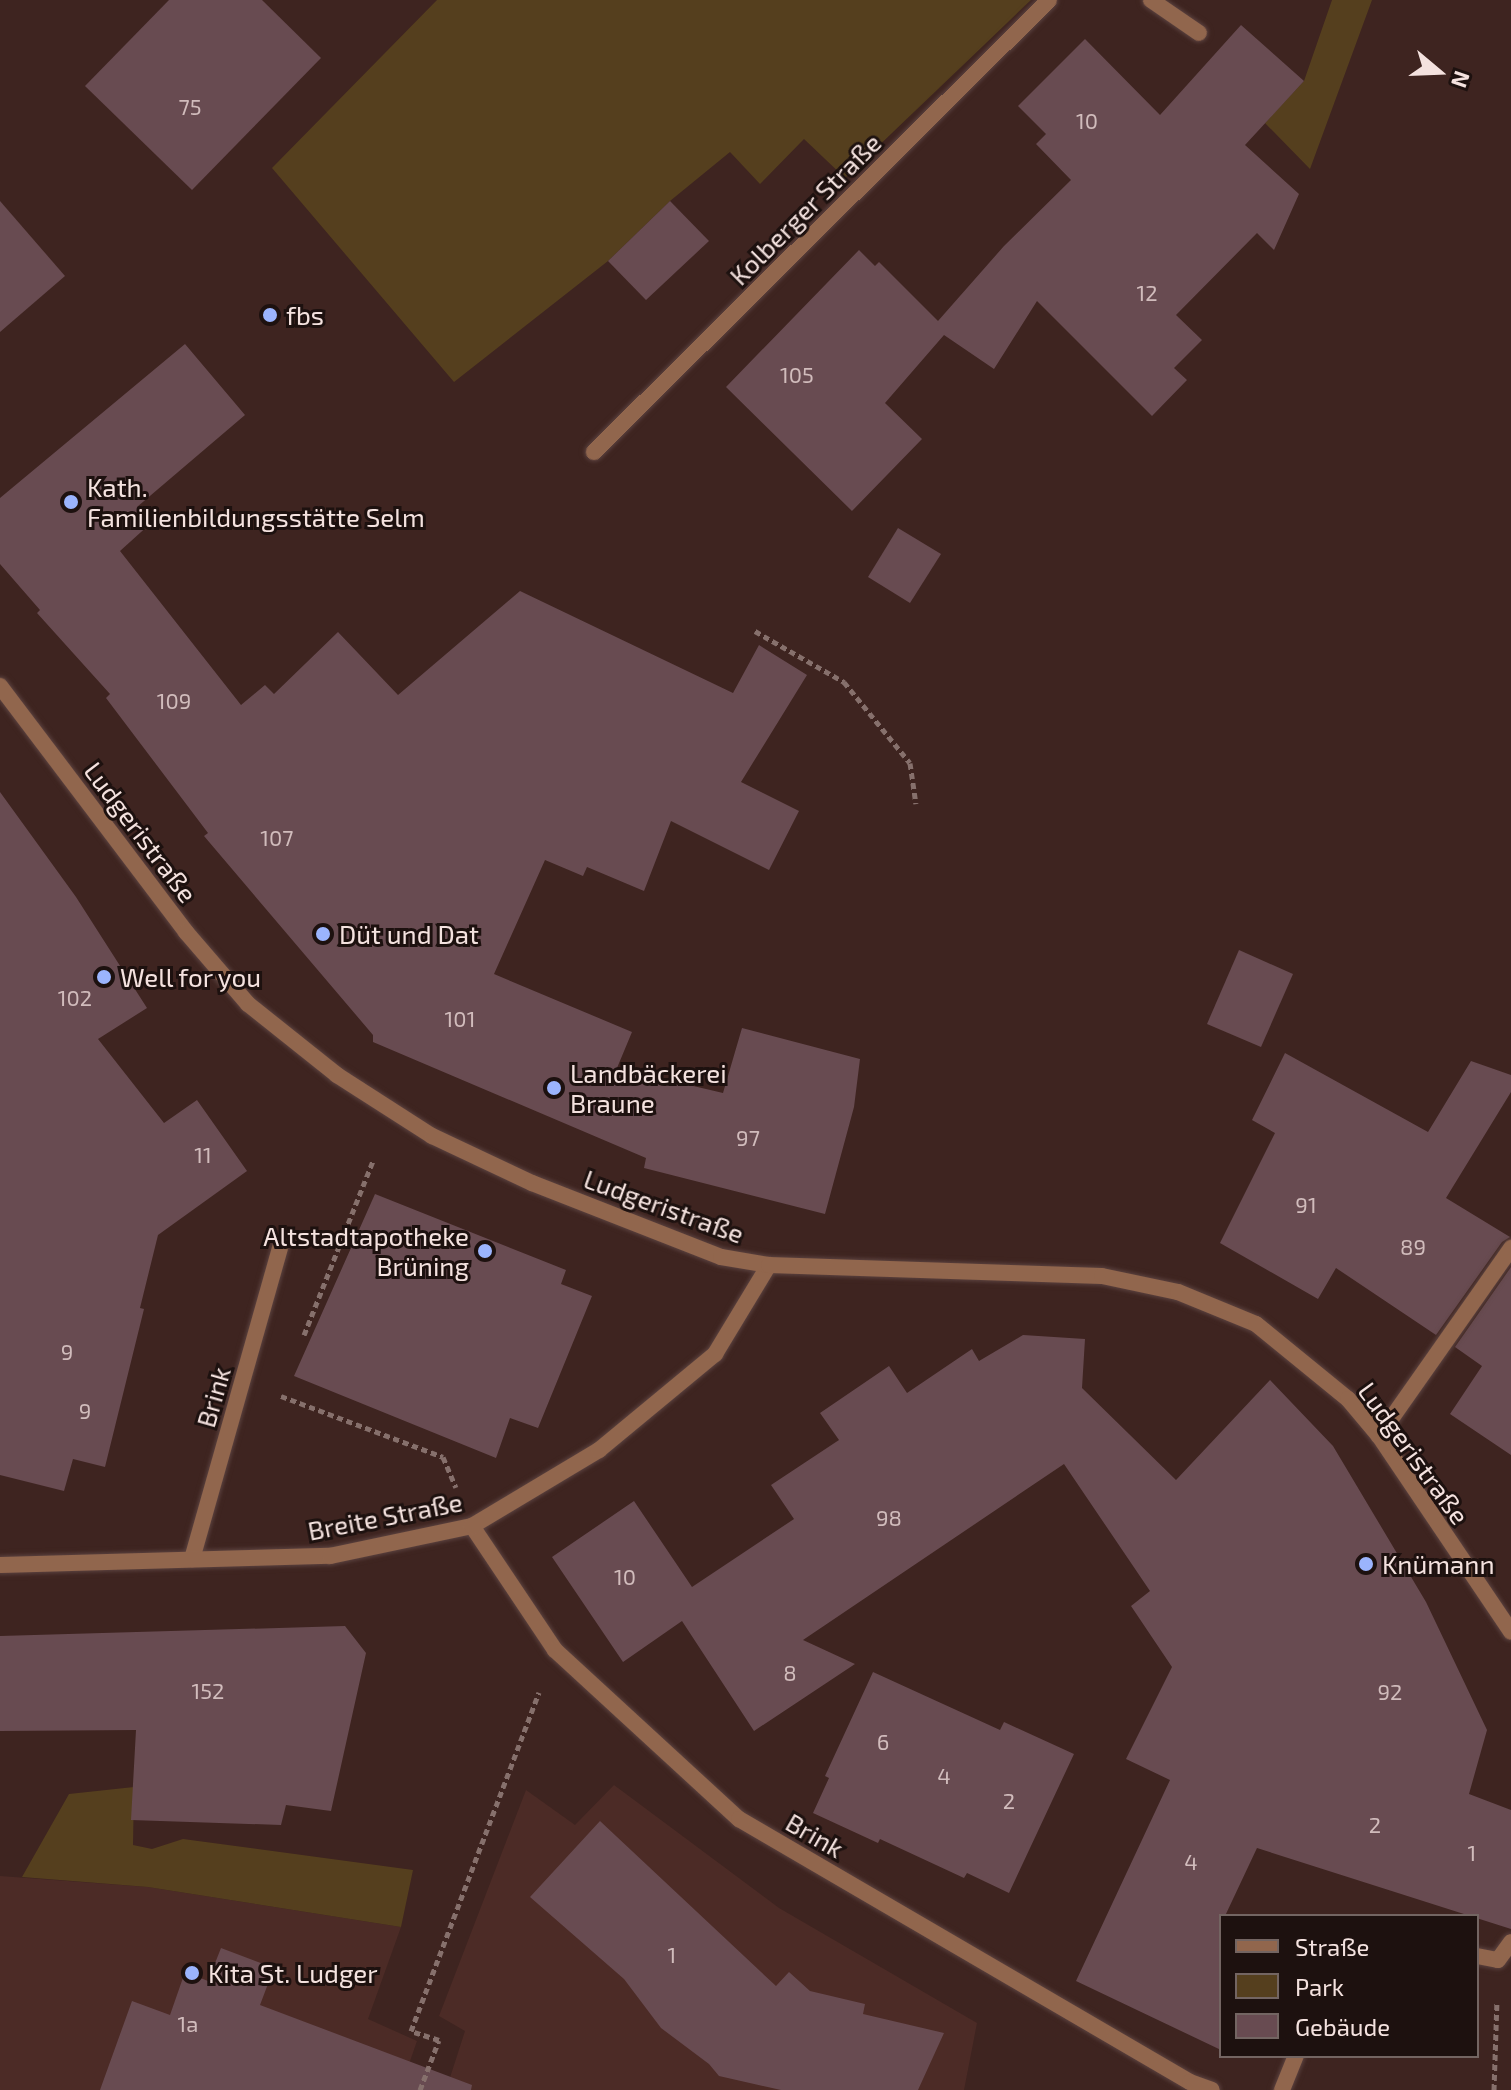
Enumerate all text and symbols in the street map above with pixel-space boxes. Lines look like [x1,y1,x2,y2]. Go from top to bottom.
north arrow [1399,32,1479,112]
text: N [1447,68,1477,92]
house number: 75 [178,94,202,120]
house number: 10 [1076,108,1098,134]
street label: Kolberger Straße [723,127,887,291]
house number: 12 [1136,280,1158,306]
place label: fbs [286,299,324,331]
marker: fbs [261,306,279,324]
house number: 105 [780,362,814,388]
place label: Kath. Familienbildungsstätte Selm [87,471,425,532]
marker: Kath. Familienbildungsstätte Selm [62,493,80,511]
house number: 109 [157,688,191,714]
street label: Ludgeristraße [78,756,204,908]
house number: 107 [260,825,294,851]
place label: Düt und Dat [339,918,479,950]
marker: Düt und Dat [314,925,332,943]
place label: Well for you [120,961,263,993]
marker: Well for you [95,968,113,986]
house number: 102 [58,985,92,1011]
house number: 101 [445,1006,475,1032]
place label: Landbäckerei Braune [570,1057,727,1118]
marker: Landbäckerei Braune [545,1079,563,1097]
house number: 97 [736,1125,760,1151]
house number: 11 [194,1142,212,1168]
street label: Ludgeristraße [580,1163,748,1249]
house number: 91 [1295,1192,1317,1218]
place label: Altstadtapotheke Brüning [263,1220,469,1282]
house number: 89 [1400,1234,1426,1260]
marker: Altstadtapotheke Brüning [476,1242,494,1260]
house number: 9 [61,1339,73,1365]
street label: Brink [190,1363,236,1431]
street label: Ludgeristraße [1352,1376,1476,1530]
house number: 9 [79,1398,91,1424]
street label: Breite Straße [305,1486,465,1546]
house number: 98 [876,1505,902,1531]
place label: Knümann [1382,1548,1495,1580]
marker: Knümann [1357,1555,1375,1573]
house number: 10 [614,1564,636,1590]
house number: 8 [783,1660,797,1686]
house number: 152 [192,1678,224,1704]
house number: 92 [1378,1679,1402,1705]
house number: 6 [877,1729,889,1755]
house number: 4 [937,1763,951,1789]
house number: 2 [1003,1788,1015,1814]
street label: Brink [781,1806,849,1864]
house number: 2 [1369,1812,1381,1838]
house number: 1 [1468,1840,1476,1866]
house number: 4 [1184,1849,1198,1875]
legend [1219,1914,1479,2058]
text: Straße [1295,1932,1369,1961]
house number: 1 [668,1942,676,1968]
place label: Kita St. Ludger [208,1957,378,1989]
marker: Kita St. Ludger [183,1964,201,1982]
text: Park [1295,1972,1344,2001]
house number: 1a [178,2011,198,2037]
text: Gebäude [1295,2012,1390,2041]

